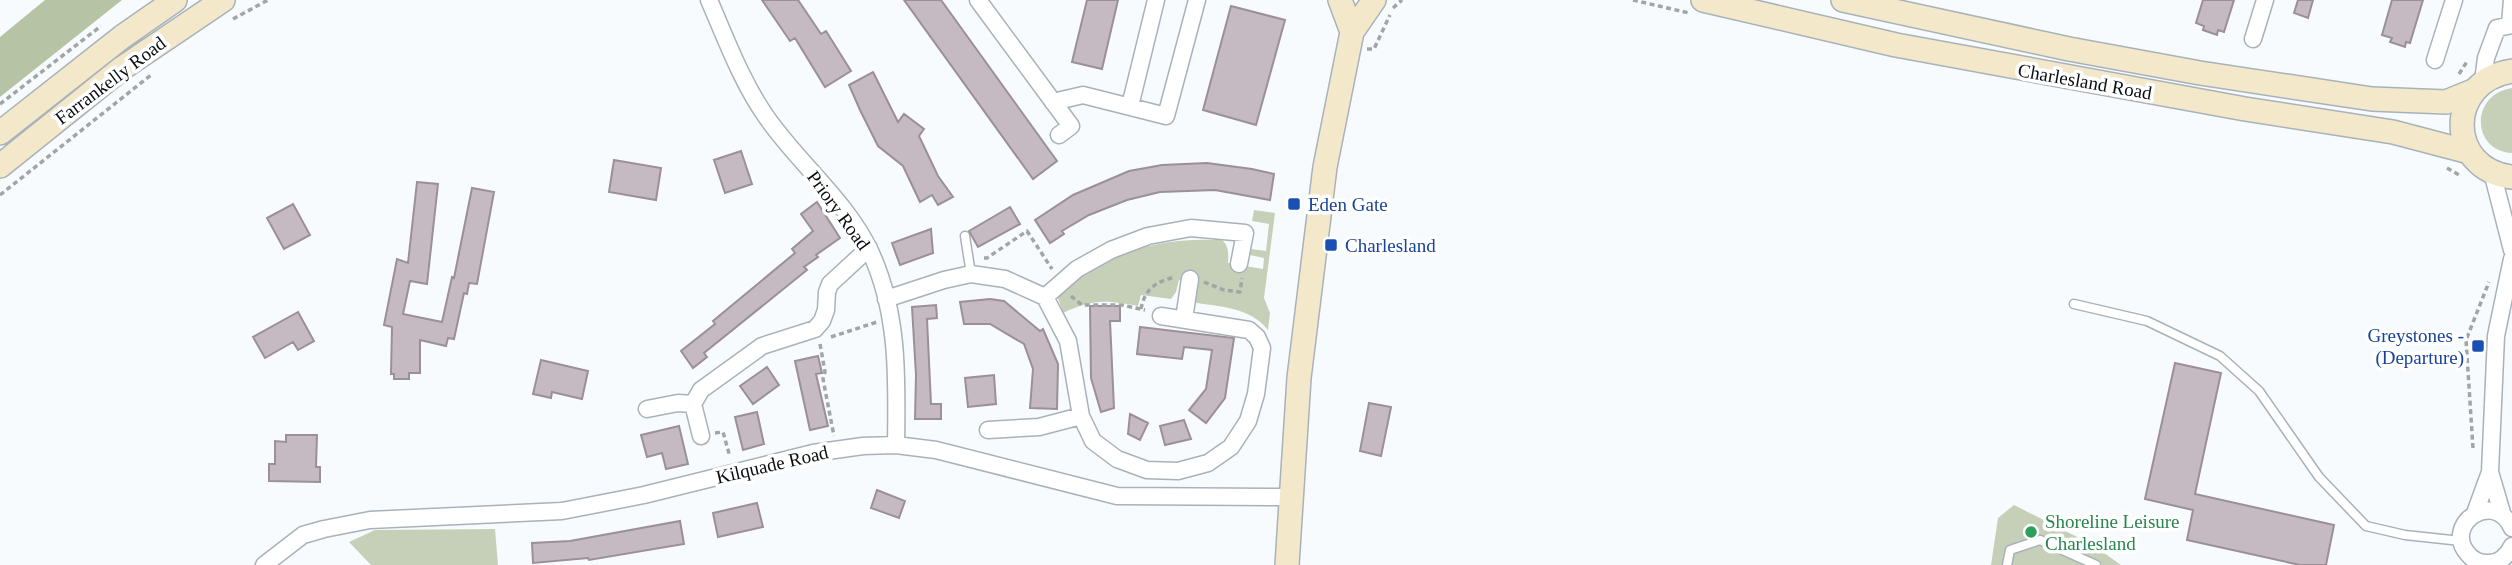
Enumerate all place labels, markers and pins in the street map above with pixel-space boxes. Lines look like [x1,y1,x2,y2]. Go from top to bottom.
place label: Eden Gate [1308,194,1388,215]
marker: Eden Gate [1286,196,1302,212]
place label: Charlesland [1345,235,1436,256]
marker: Charlesland [1323,237,1339,253]
place label: Greystones - (Departure) [2367,325,2464,369]
marker: Greystones - (Departure) [2470,338,2486,354]
place label: Shoreline Leisure Charlesland [2045,511,2180,554]
marker: Shoreline Leisure Charlesland [2023,524,2039,540]

